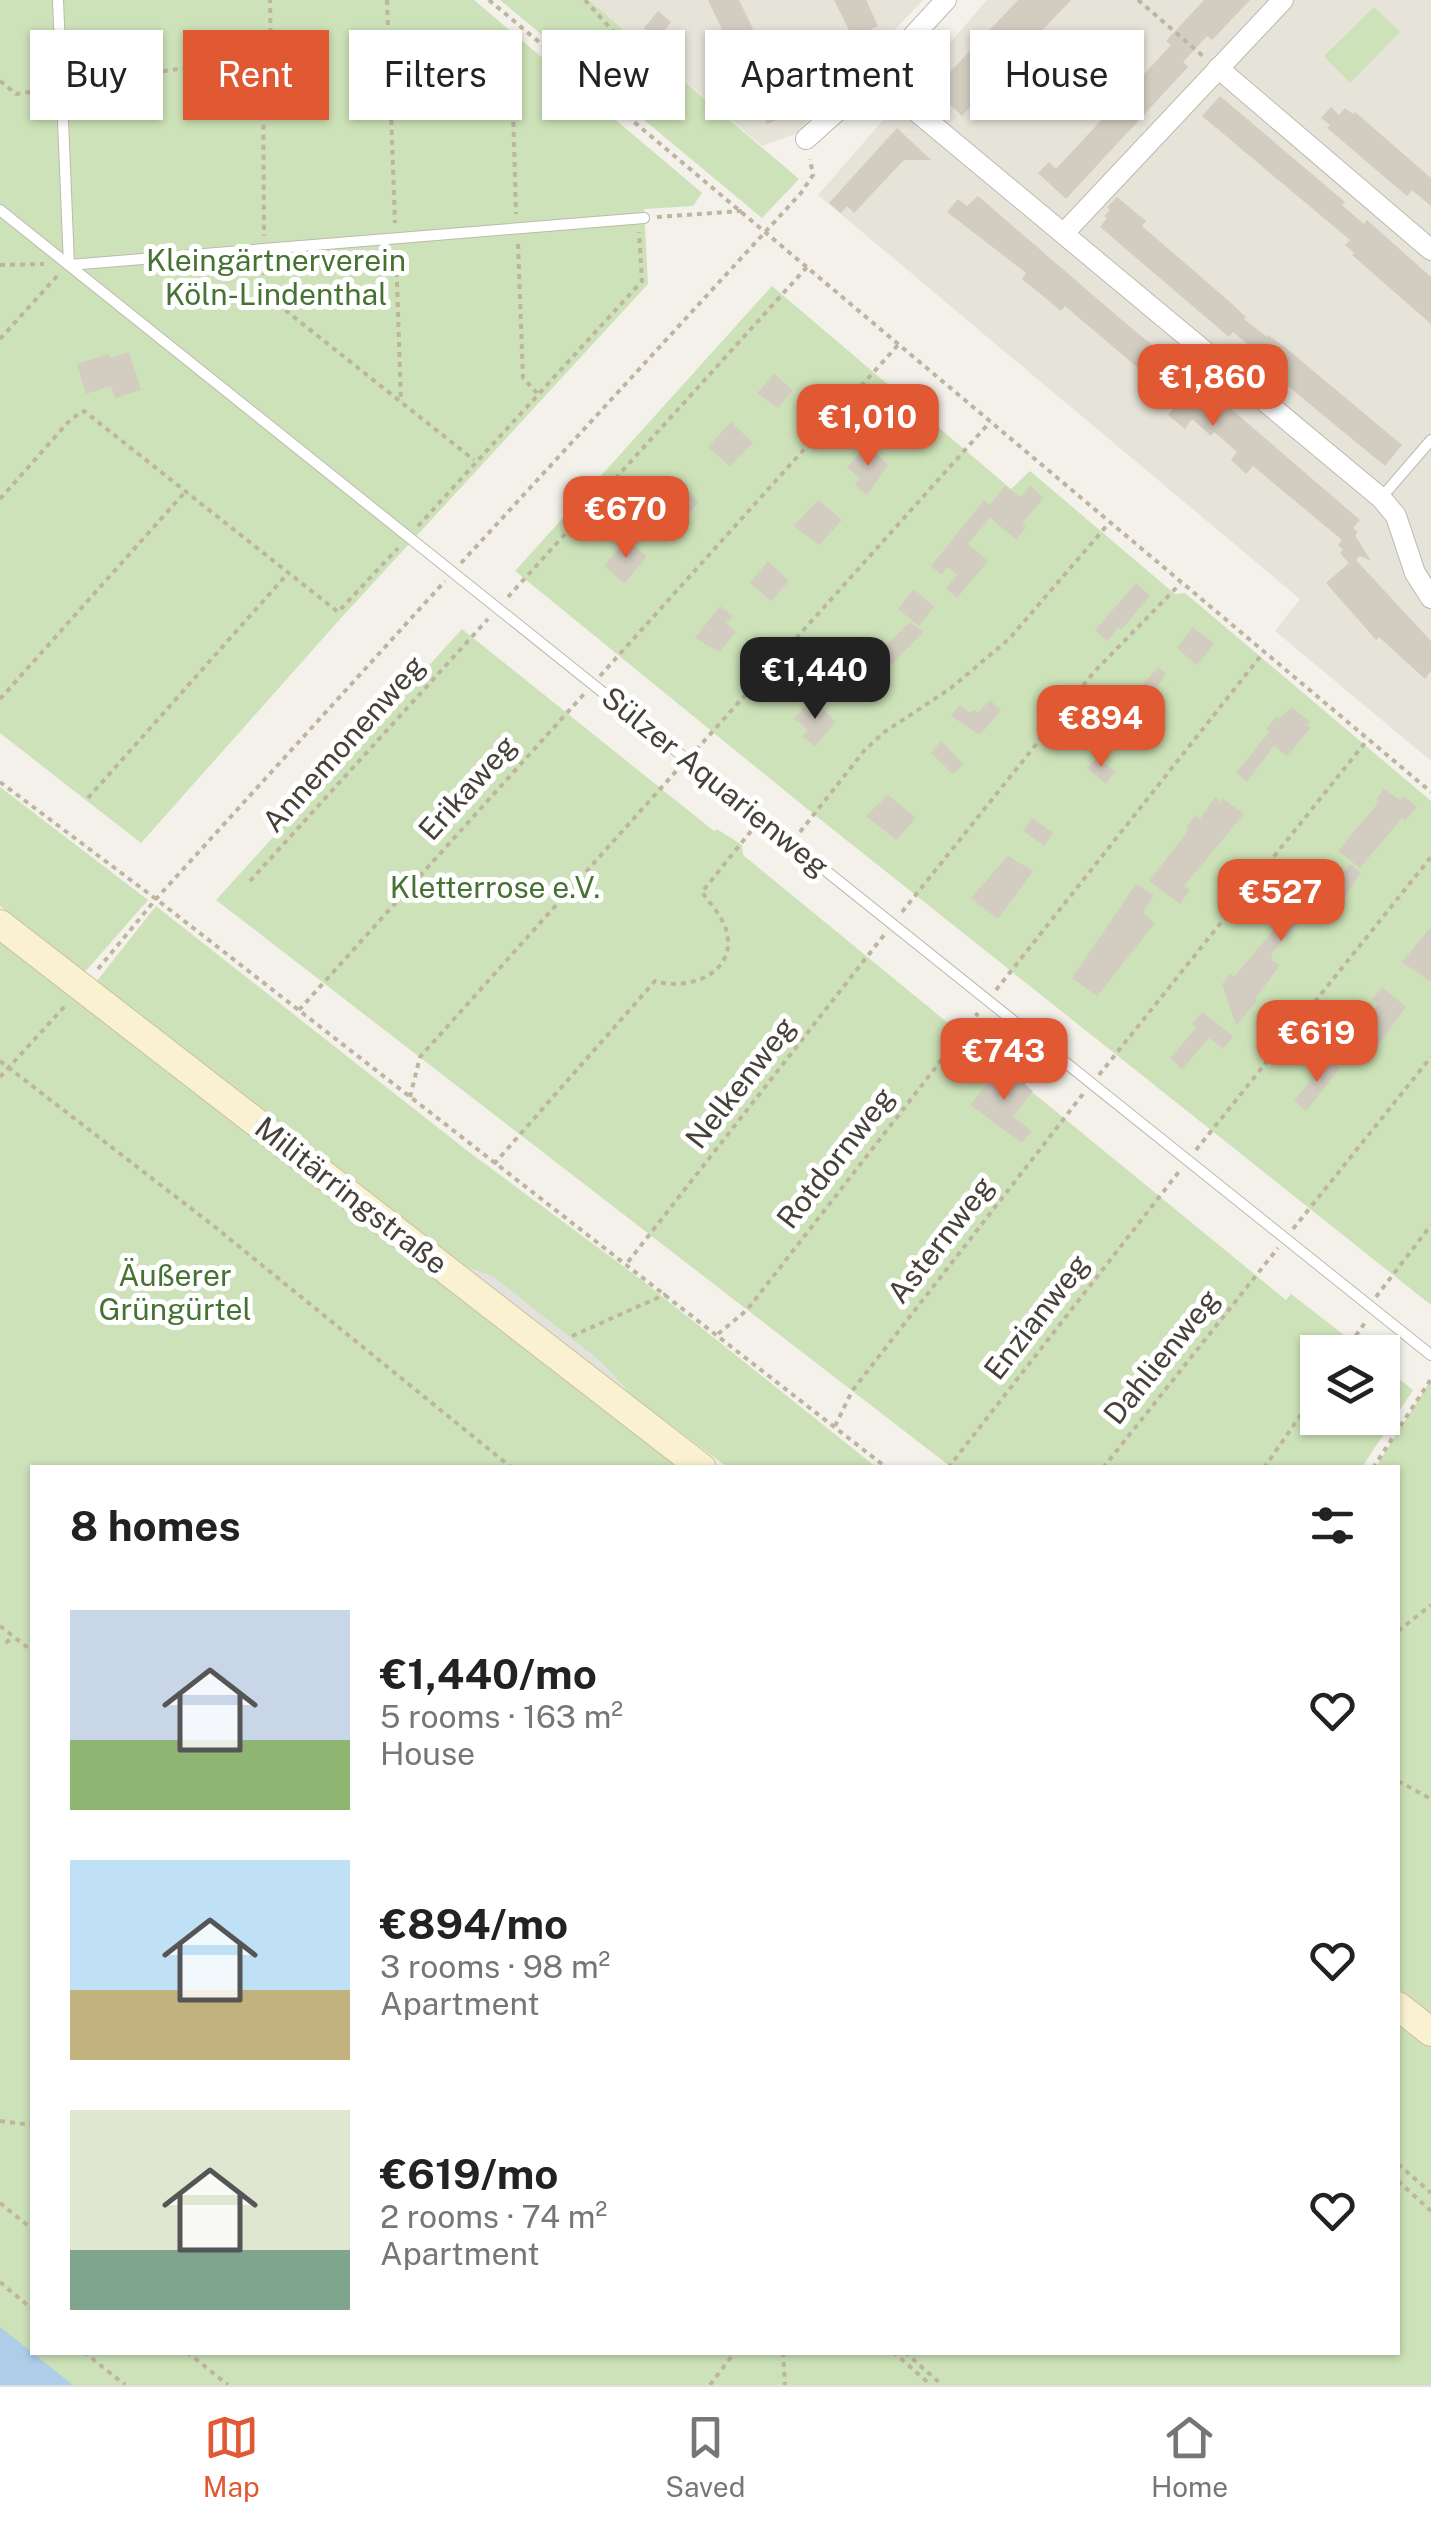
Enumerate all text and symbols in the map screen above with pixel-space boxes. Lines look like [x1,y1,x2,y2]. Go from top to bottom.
chip: Buy [30,30,163,120]
chip: Rent [183,30,329,120]
chip: Filters [349,30,522,120]
chip: New [542,30,685,120]
chip: Apartment [705,30,950,120]
chip: House [970,30,1144,120]
park label: Kleingärtnerverein Köln-Lindenthal [146,242,406,312]
pin: €1,860 [1132,344,1294,429]
text: €1,860 [1160,358,1266,395]
pin: €1,010 [787,384,949,469]
text: €1,010 [819,398,917,435]
pin: €670 [567,476,685,561]
text: €670 [585,490,667,527]
pin: €1,440 [734,637,896,722]
street label: Annemonenweg [254,647,432,839]
text: €1,440 [762,651,868,688]
street label: Sülzer Aquarienweg [595,679,836,884]
pin: €894 [1042,685,1160,770]
text: €894 [1059,699,1143,736]
street label: Erikaweg [411,727,524,847]
pin: €527 [1222,859,1340,944]
park label: Kletterrose e.V. [390,869,600,905]
text: €527 [1240,873,1322,910]
pin: €619 [1258,1000,1376,1085]
street label: Nelkenweg [678,1009,803,1155]
text: €619 [1279,1014,1355,1051]
pin: €743 [945,1018,1063,1103]
text: €743 [963,1032,1045,1069]
street label: Rotdornweg [769,1080,902,1235]
street label: Militärringstraße [248,1109,455,1281]
street label: Asternweg [879,1169,1001,1310]
street label: Enzianweg [976,1246,1096,1386]
park label: Äußerer Grüngürtel [98,1257,252,1327]
street label: Dahlienweg [1096,1281,1227,1431]
map controls [1300,1335,1400,1435]
button: layers [1300,1335,1400,1435]
icon: filters [1305,1498,1360,1553]
text: 8 homes [70,1501,241,1550]
text: €1,440/mo [380,1649,597,1698]
icon: home [150,1650,270,1770]
icon: heart [1305,1683,1360,1738]
text: 5 rooms · 163 m² [380,1698,623,1735]
text: House [380,1735,475,1772]
text: €894/mo [380,1899,568,1948]
icon: home [150,1900,270,2020]
icon: heart [1305,1933,1360,1988]
text: 3 rooms · 98 m² [380,1948,610,1985]
text: Apartment [380,1985,540,2022]
text: €619/mo [380,2149,559,2198]
icon: home [150,2150,270,2270]
icon: heart [1305,2183,1360,2238]
text: 2 rooms · 74 m² [380,2198,607,2235]
text: Apartment [380,2235,540,2272]
tab: Map [203,2410,260,2503]
tab: Saved [665,2410,745,2503]
tab: Home [1151,2410,1228,2503]

